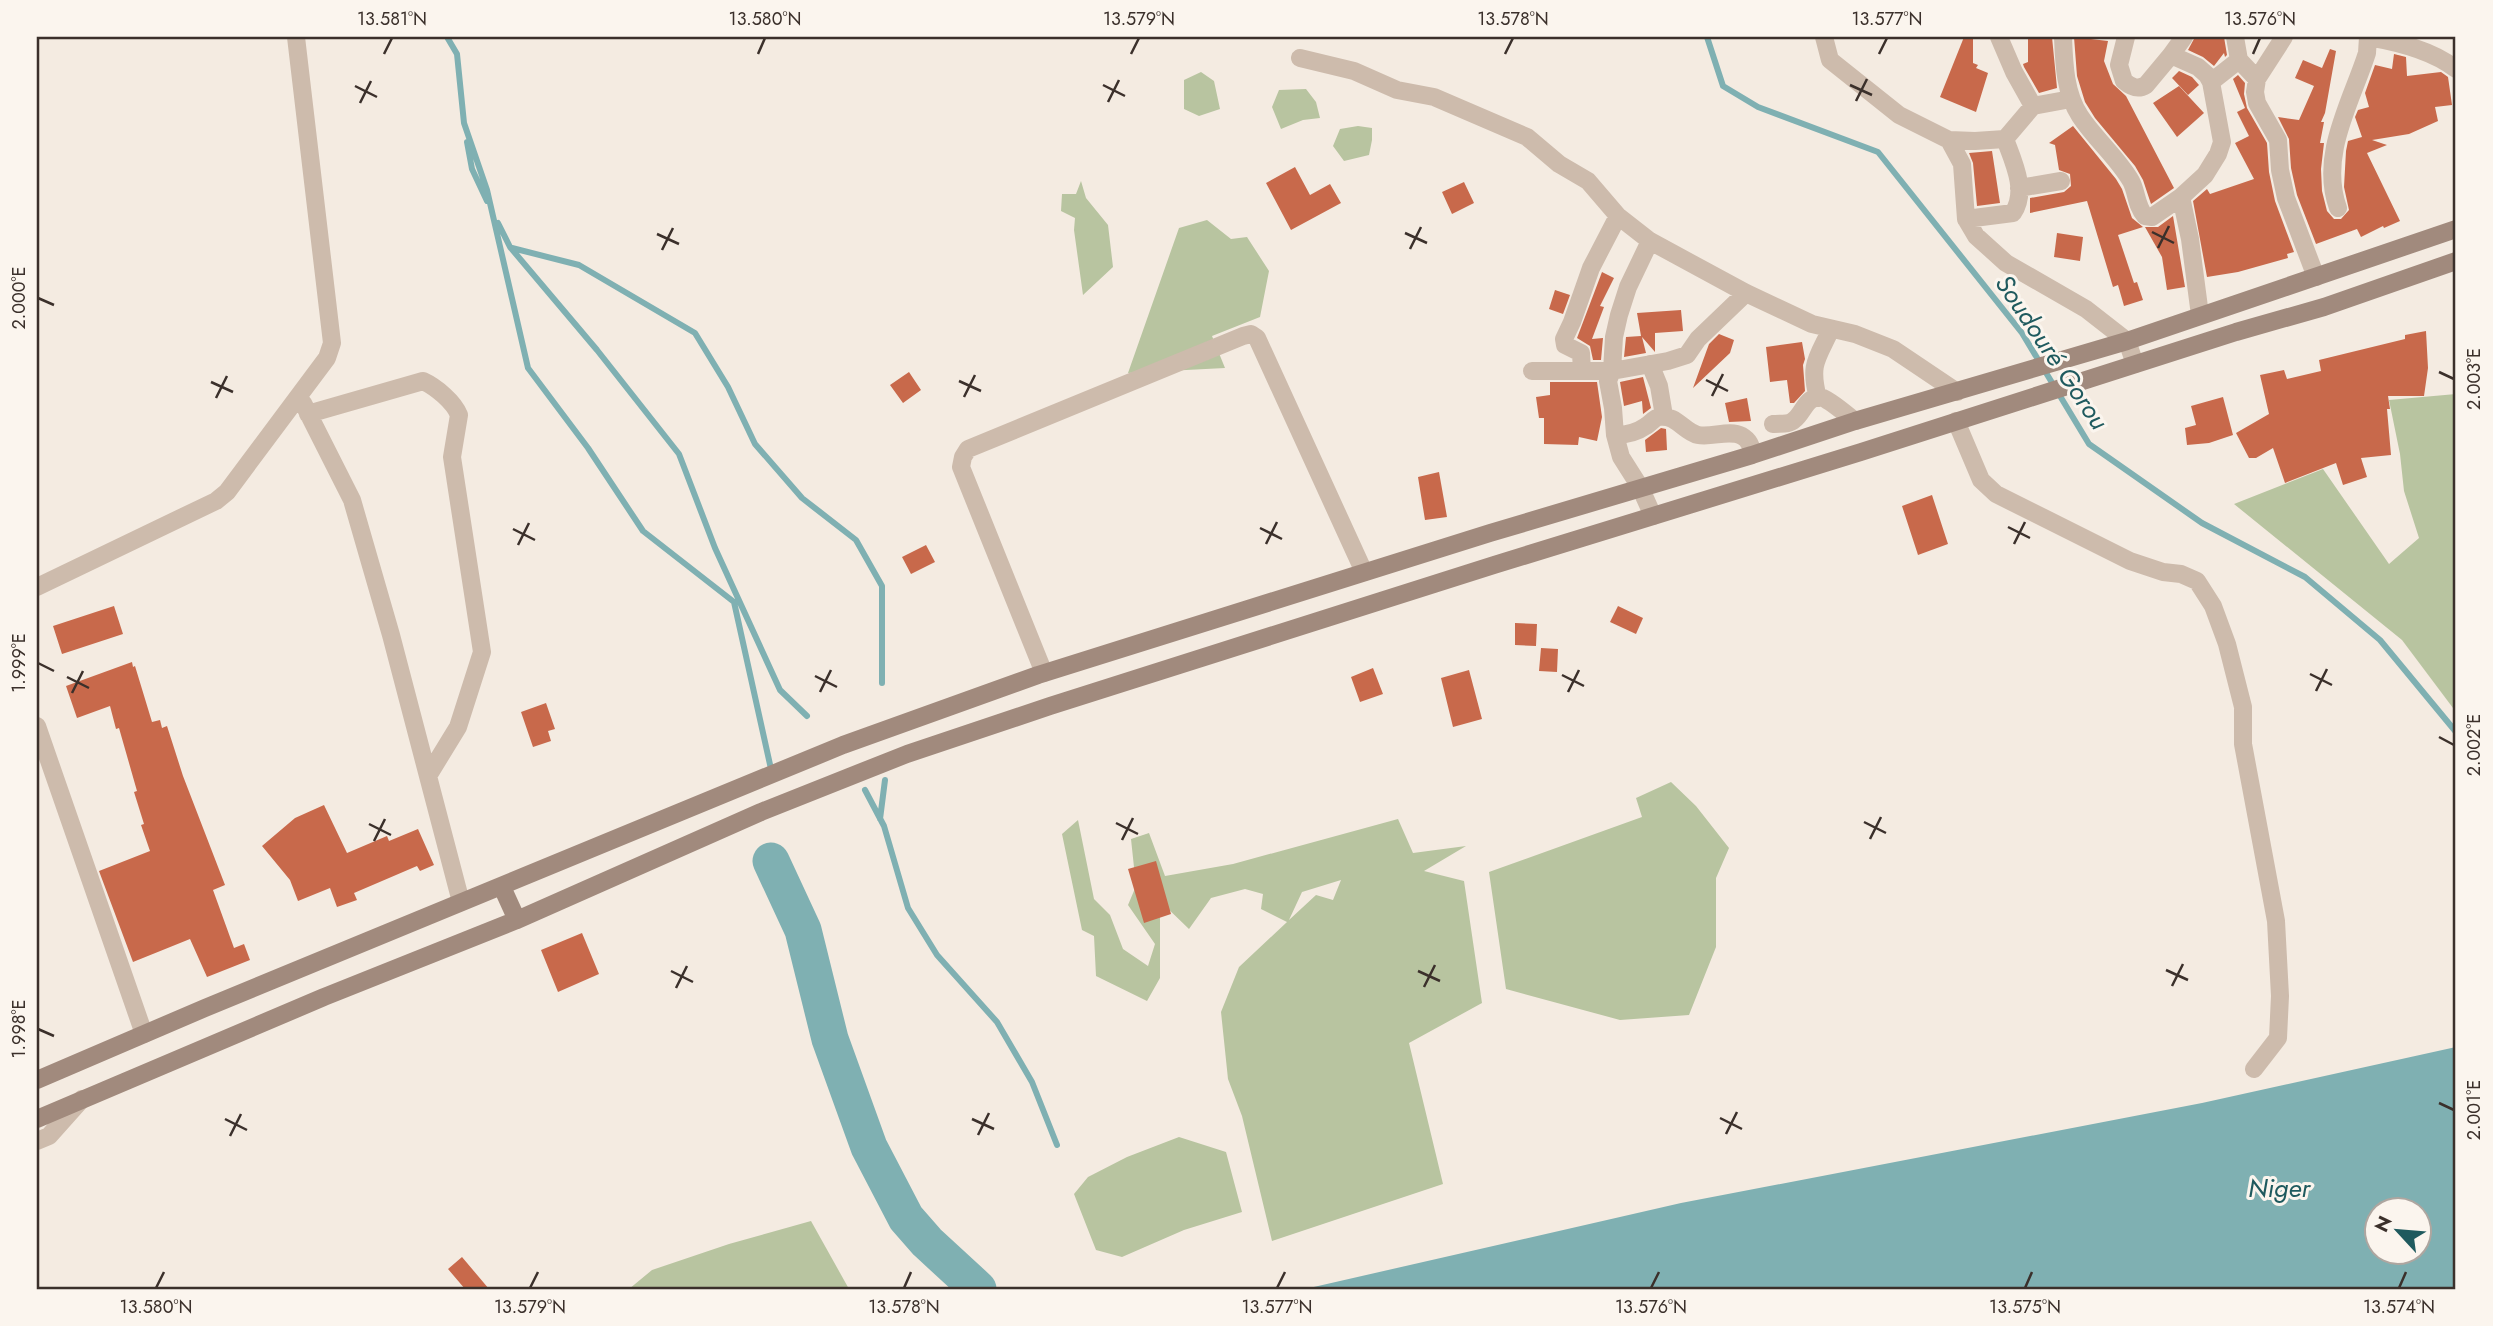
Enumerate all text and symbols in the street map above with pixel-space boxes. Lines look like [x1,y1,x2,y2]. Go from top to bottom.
text: 13.581°N [357,6,427,32]
text: 13.580°N [729,6,801,32]
text: 13.579°N [1103,6,1175,32]
text: 13.578°N [1477,6,1549,32]
text: 13.577°N [1851,6,1923,32]
text: 13.576°N [2224,6,2296,32]
text: 2.000°E [6,267,32,329]
water label: Soudouré Gorou [1986,267,2118,437]
text: 2.003°E [2461,348,2487,410]
text: 1.999°E [6,633,32,693]
text: 2.002°E [2461,714,2487,776]
text: 1.998°E [6,1000,32,1058]
text: 2.001°E [2461,1080,2487,1140]
water label: Niger [2248,1169,2311,1207]
north arrow [2364,1196,2434,1266]
text: N [2368,1211,2399,1236]
text: 13.580°N [120,1294,192,1320]
text: 13.579°N [494,1294,566,1320]
text: 13.578°N [868,1294,940,1320]
text: 13.577°N [1241,1294,1313,1320]
text: 13.576°N [1615,1294,1687,1320]
text: 13.575°N [1989,1294,2061,1320]
text: 13.574°N [2363,1294,2435,1320]

